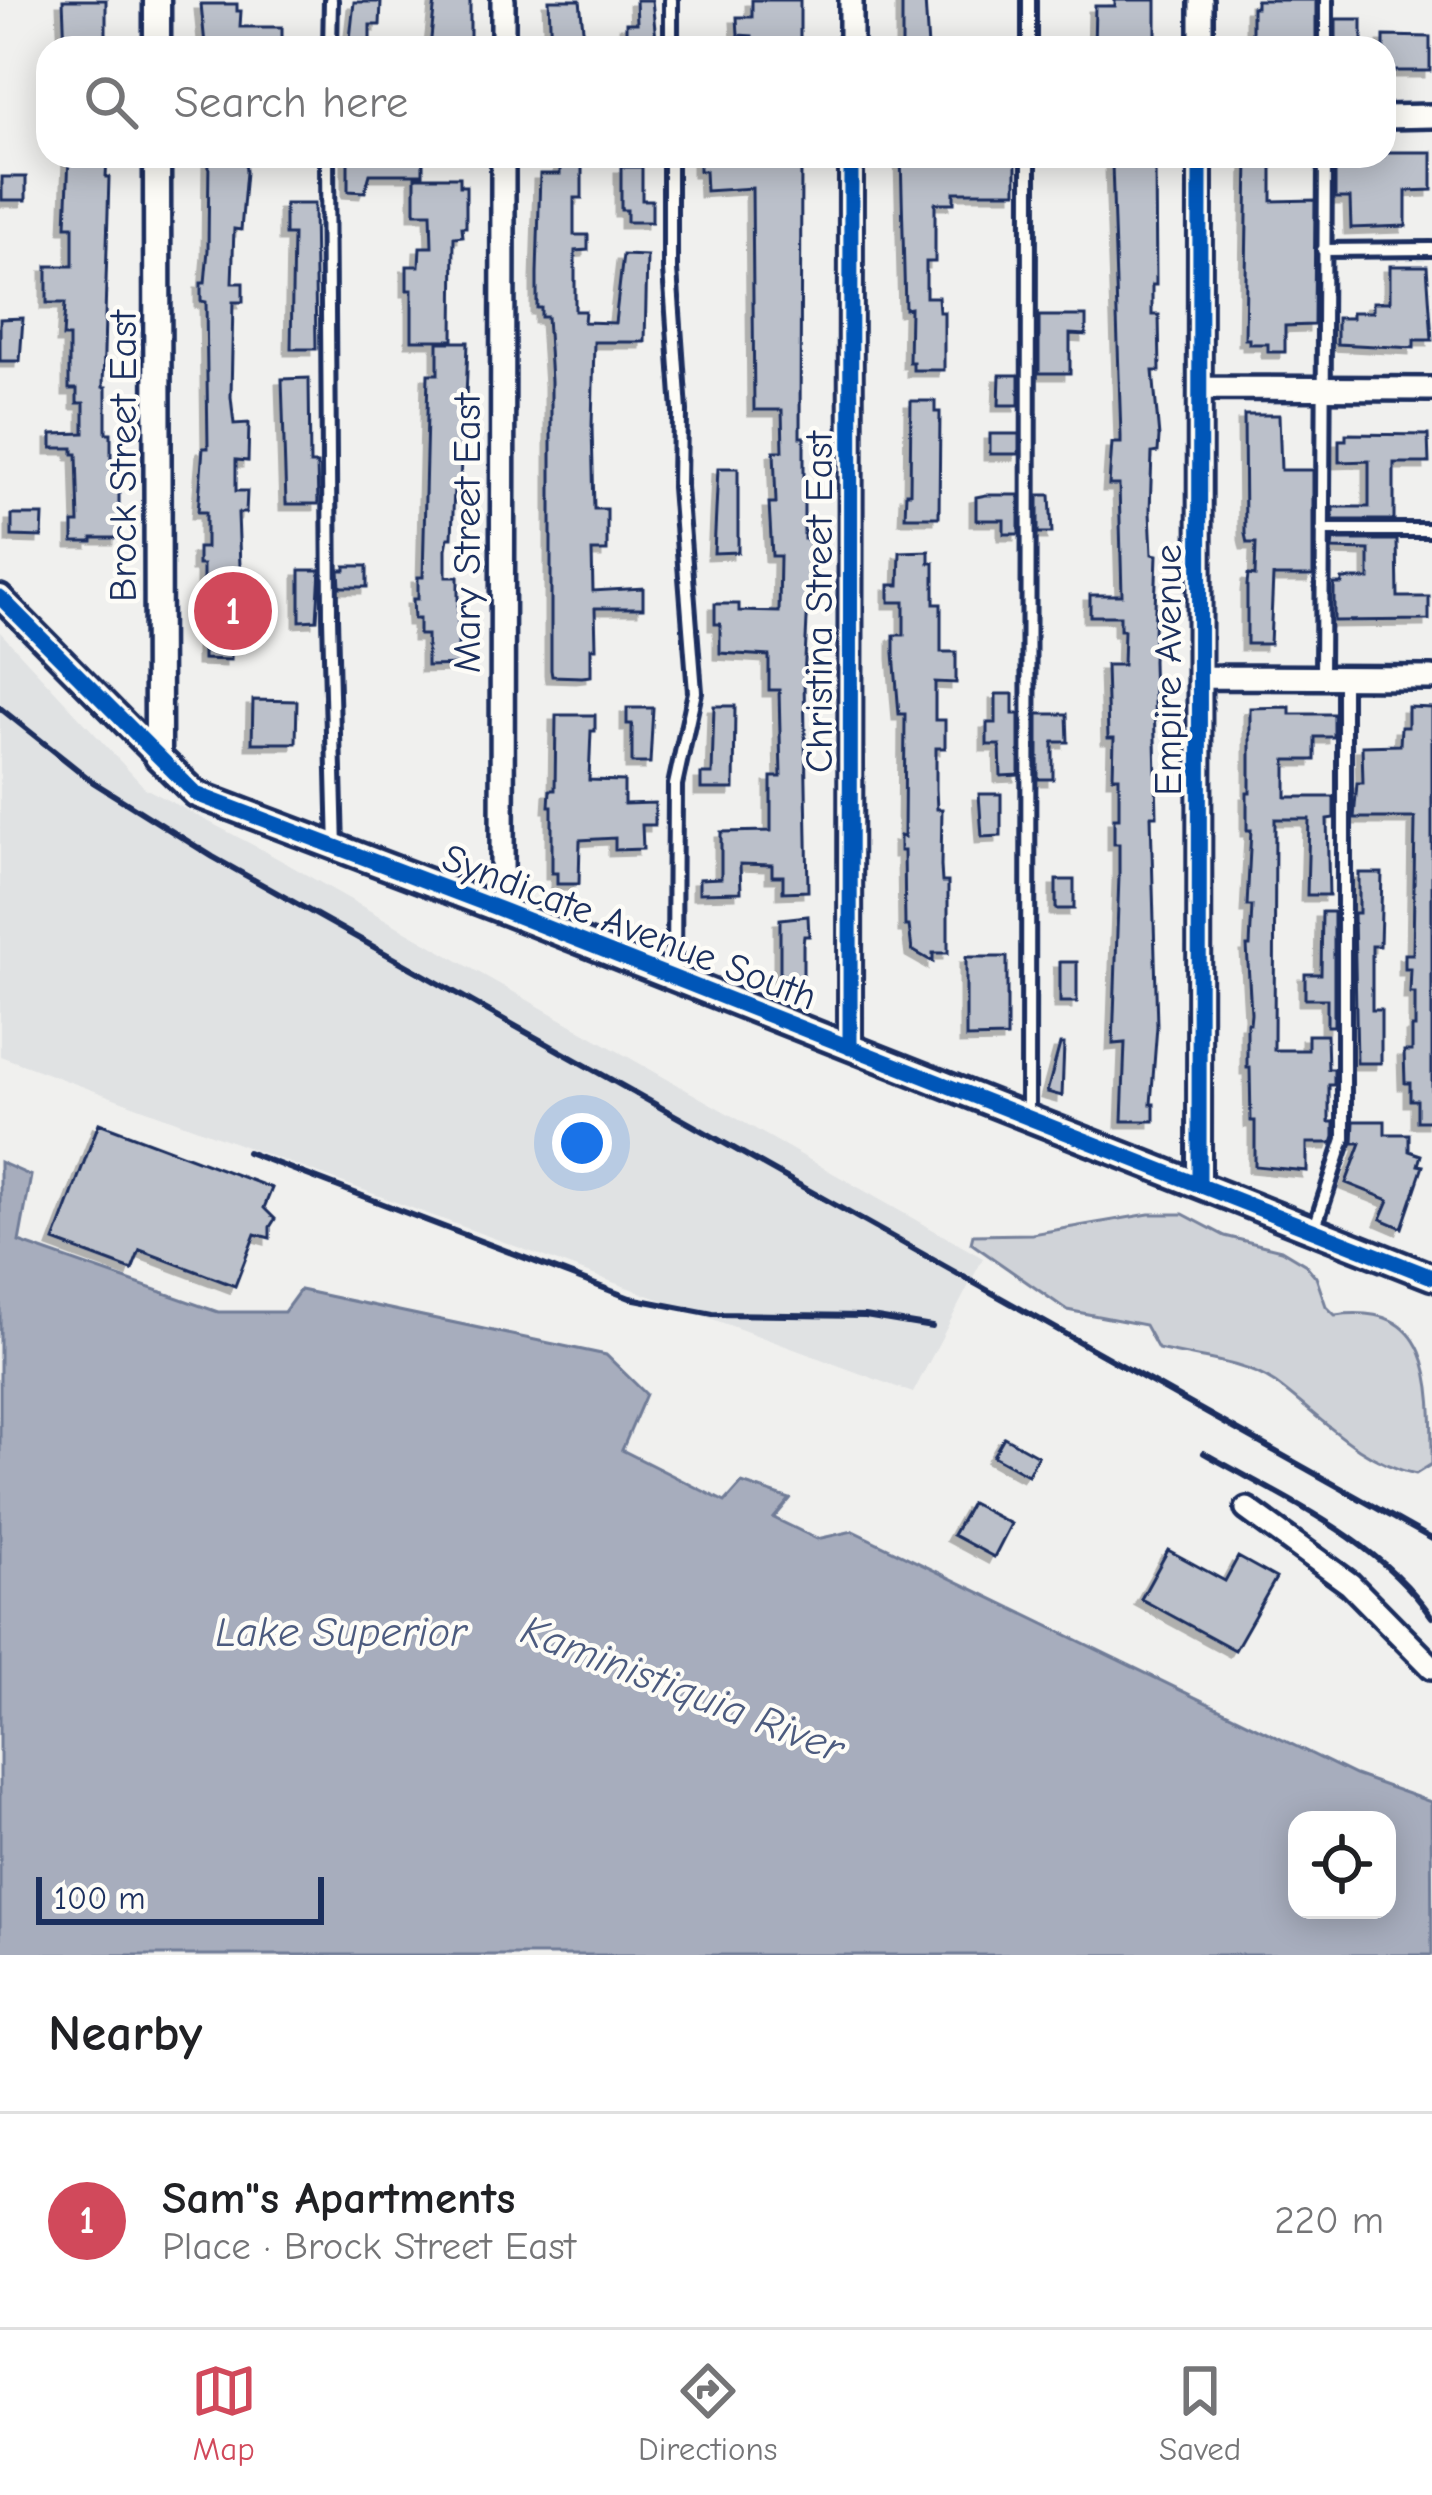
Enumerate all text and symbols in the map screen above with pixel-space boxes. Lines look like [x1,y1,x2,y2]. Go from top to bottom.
search box [36,36,1396,168]
icon: search [78,69,144,135]
text: Search here [174,76,408,128]
street label: Brock Street East [101,308,146,602]
street label: Mary Street East [445,391,490,673]
street label: Christina Street East [797,429,842,773]
street label: Empire Avenue [1146,544,1191,796]
pin: 1 [194,566,272,656]
street label: Syndicate Avenue South [436,835,823,1020]
your location [552,1113,612,1173]
water label: Kaministiquia River [514,1605,853,1774]
water label: Lake Superior [215,1608,469,1657]
map controls [1288,1811,1396,1919]
button: locate [1288,1811,1396,1919]
scale bar [36,1871,324,1924]
text: 100 m [54,1879,146,1917]
text: Nearby [48,2004,202,2063]
text: Sam"s Apartments [162,2172,515,2224]
text: 1 [79,2198,95,2243]
text: 220 m [1274,2198,1384,2243]
text: Place · Brock Street East [162,2224,576,2269]
tab: Map [191,2358,257,2468]
tab: Directions [638,2358,778,2468]
tab: Saved [1159,2358,1241,2468]

